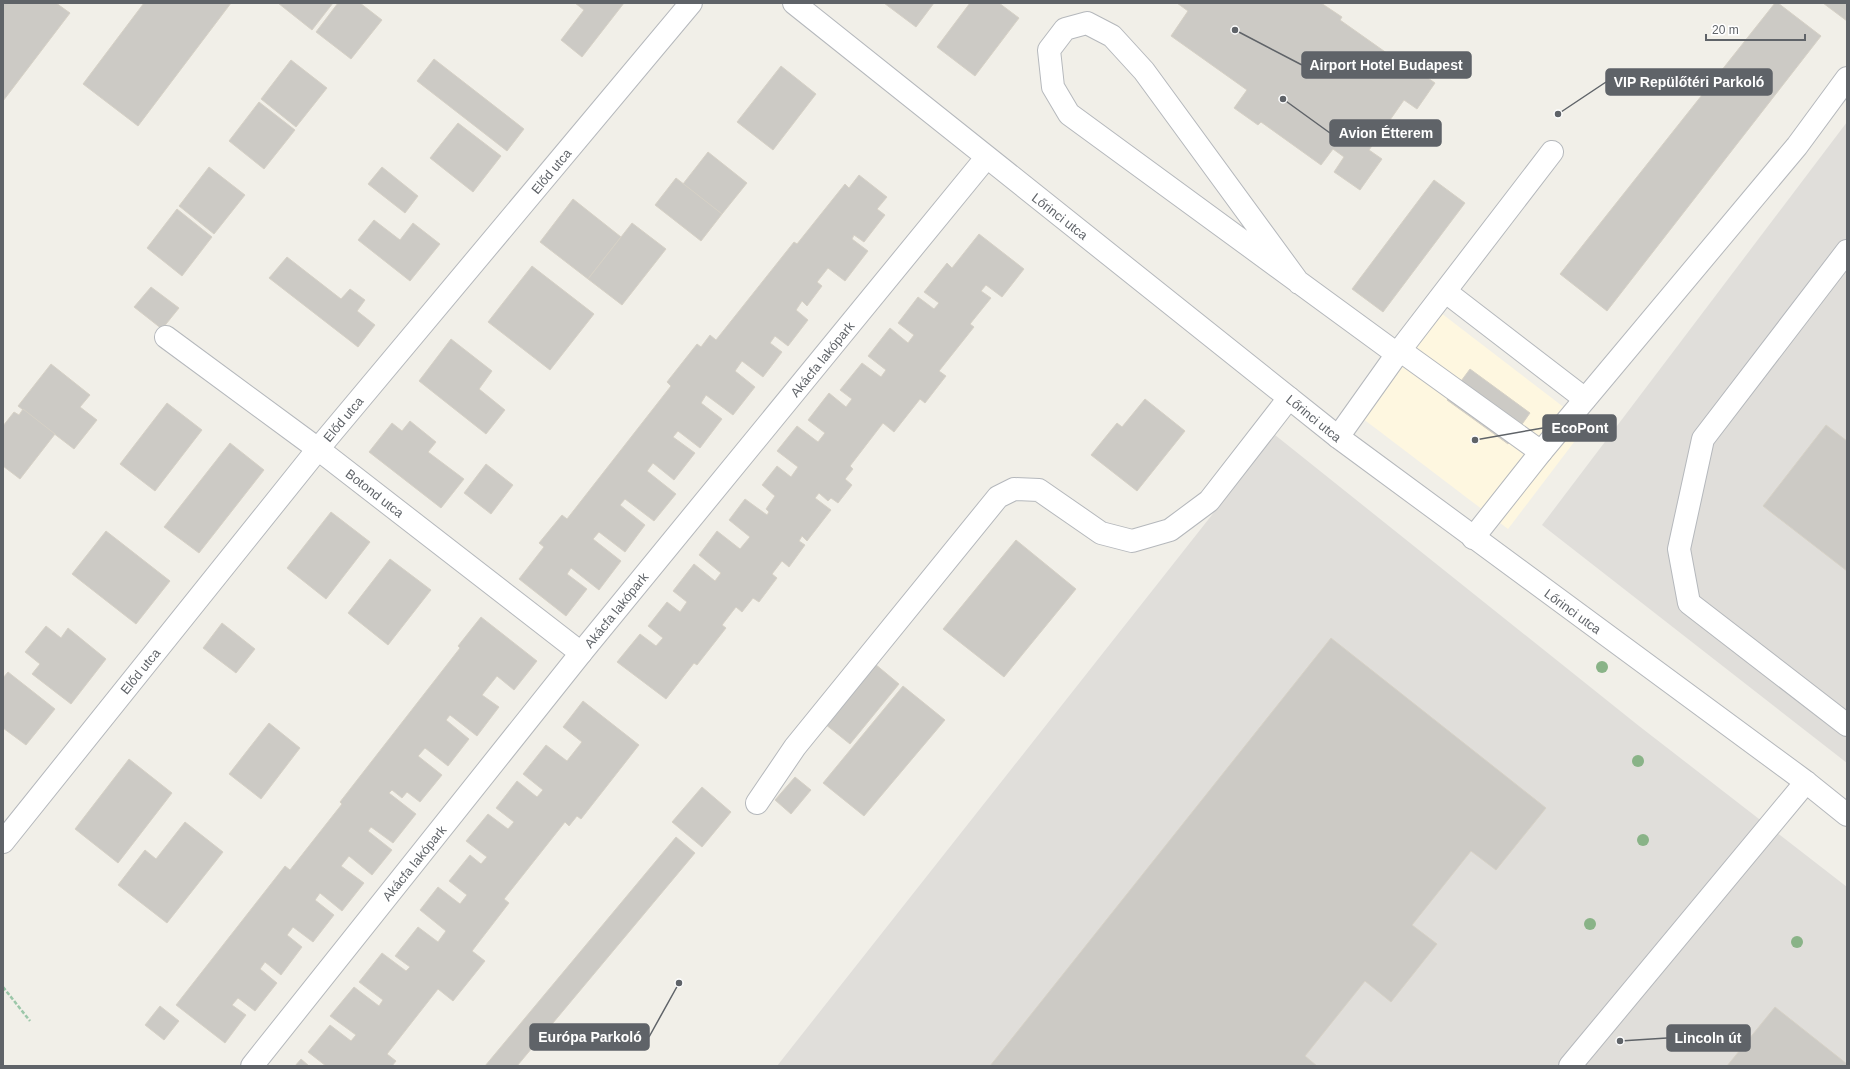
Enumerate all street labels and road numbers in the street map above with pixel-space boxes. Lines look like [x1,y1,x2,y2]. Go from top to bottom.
street label: Előd utca [528,145,575,197]
street label: Lőrinci utca [1029,190,1091,243]
street label: Akácfa lakópark [787,318,858,400]
street label: Lőrinci utca [1283,392,1345,446]
street label: Előd utca [320,393,367,445]
street label: Botond utca [343,466,407,521]
street label: Akácfa lakópark [581,569,652,651]
street label: Lőrinci utca [1541,586,1605,637]
street label: Előd utca [118,645,164,697]
street label: Akácfa lakópark [379,822,450,904]

